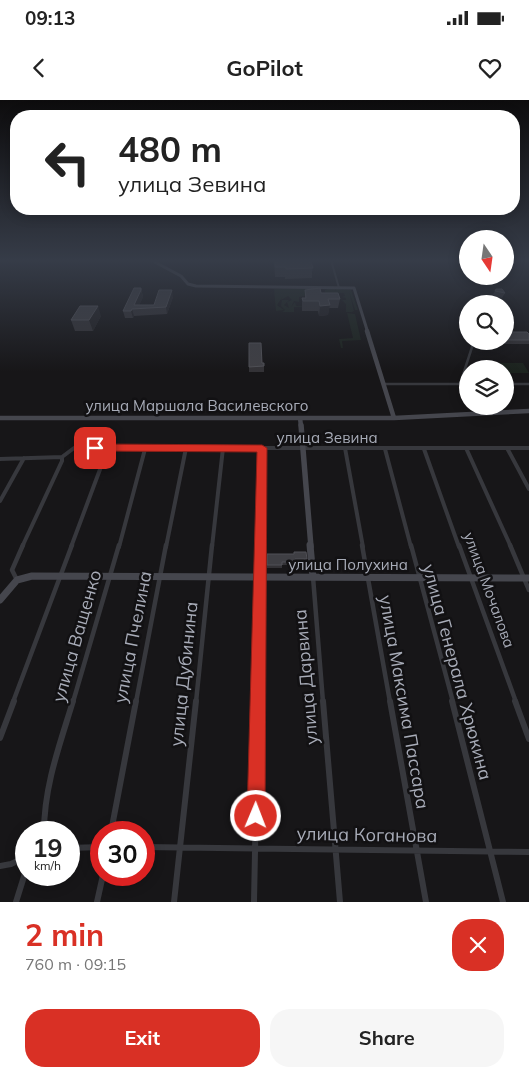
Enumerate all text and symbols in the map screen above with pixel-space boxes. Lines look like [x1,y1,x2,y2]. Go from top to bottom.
text: 09:13 [25,6,75,30]
icon: back [25,54,53,82]
text: GoPilot [226,54,303,82]
icon: heart [476,54,504,82]
text: 480 m [118,127,222,171]
icon: left [35,130,100,195]
text: улица Зевина [118,170,266,198]
north arrow [459,230,514,285]
map controls [459,230,514,415]
button: search [459,295,514,350]
button: layers [459,360,514,415]
street label: улица Маршала Василевского [85,396,309,415]
pin [74,427,116,469]
street label: улица Зевина [276,428,378,447]
icon: arrive [81,434,109,462]
street label: улица Мочалова [460,529,519,650]
street label: улица Полухина [288,555,408,574]
street label: улица Генерала Хрюкина [418,561,497,783]
street label: улица Ващенко [47,567,106,705]
street label: улица Пчелина [108,569,157,705]
street label: улица Максима Пассара [374,593,435,811]
street label: улица Дубинина [164,600,203,747]
street label: улица Дарвина [288,608,323,746]
position arrow [229,789,281,841]
speed limit sign: 30 [90,821,155,886]
street label: улица Коганова [297,822,437,847]
text: 19 [32,832,63,863]
text: km/h [34,858,61,873]
text: 2 min [25,916,104,954]
button: close [452,919,504,971]
text: 760 m · 09:15 [25,954,126,974]
button: Exit [25,1009,260,1067]
button: Share [270,1009,504,1067]

